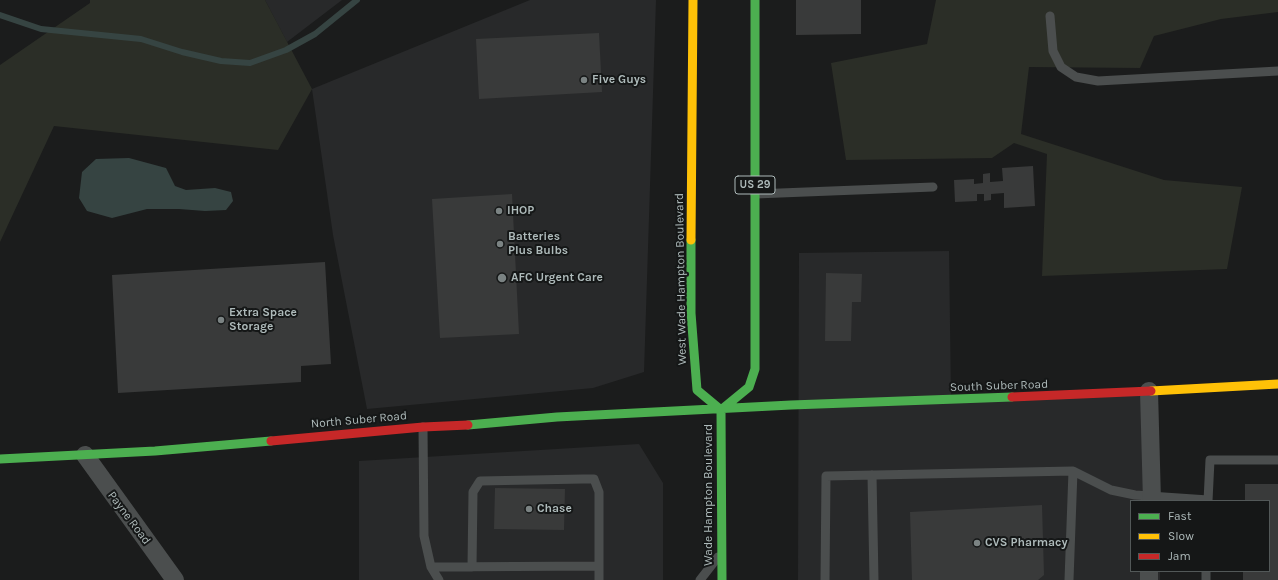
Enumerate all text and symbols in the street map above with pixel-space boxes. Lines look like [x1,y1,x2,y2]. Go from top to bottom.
place label: Five Guys [592,73,646,87]
marker: Five Guys [579,75,589,85]
road number: US 29 [735,176,775,194]
street label: West Wade Hampton Boulevard [672,193,690,365]
place label: IHOP [507,204,534,218]
marker: IHOP [494,206,504,216]
place label: Batteries Plus Bulbs [508,230,568,258]
marker: Batteries Plus Bulbs [495,239,505,249]
place label: AFC Urgent Care [511,271,603,285]
marker: AFC Urgent Care [496,272,508,284]
place label: Extra Space Storage [229,306,297,334]
marker: Extra Space Storage [216,315,226,325]
street label: South Suber Road [950,377,1048,395]
street label: North Suber Road [310,409,408,431]
street label: Wade Hampton Boulevard [702,424,716,566]
street label: Payne Road [104,489,154,547]
legend [1130,500,1270,572]
place label: Chase [537,502,572,516]
marker: Chase [524,504,534,514]
text: Fast [1168,509,1191,523]
text: Slow [1168,529,1194,543]
place label: CVS Pharmacy [985,536,1067,550]
marker: CVS Pharmacy [972,538,982,548]
text: Jam [1168,549,1191,563]

